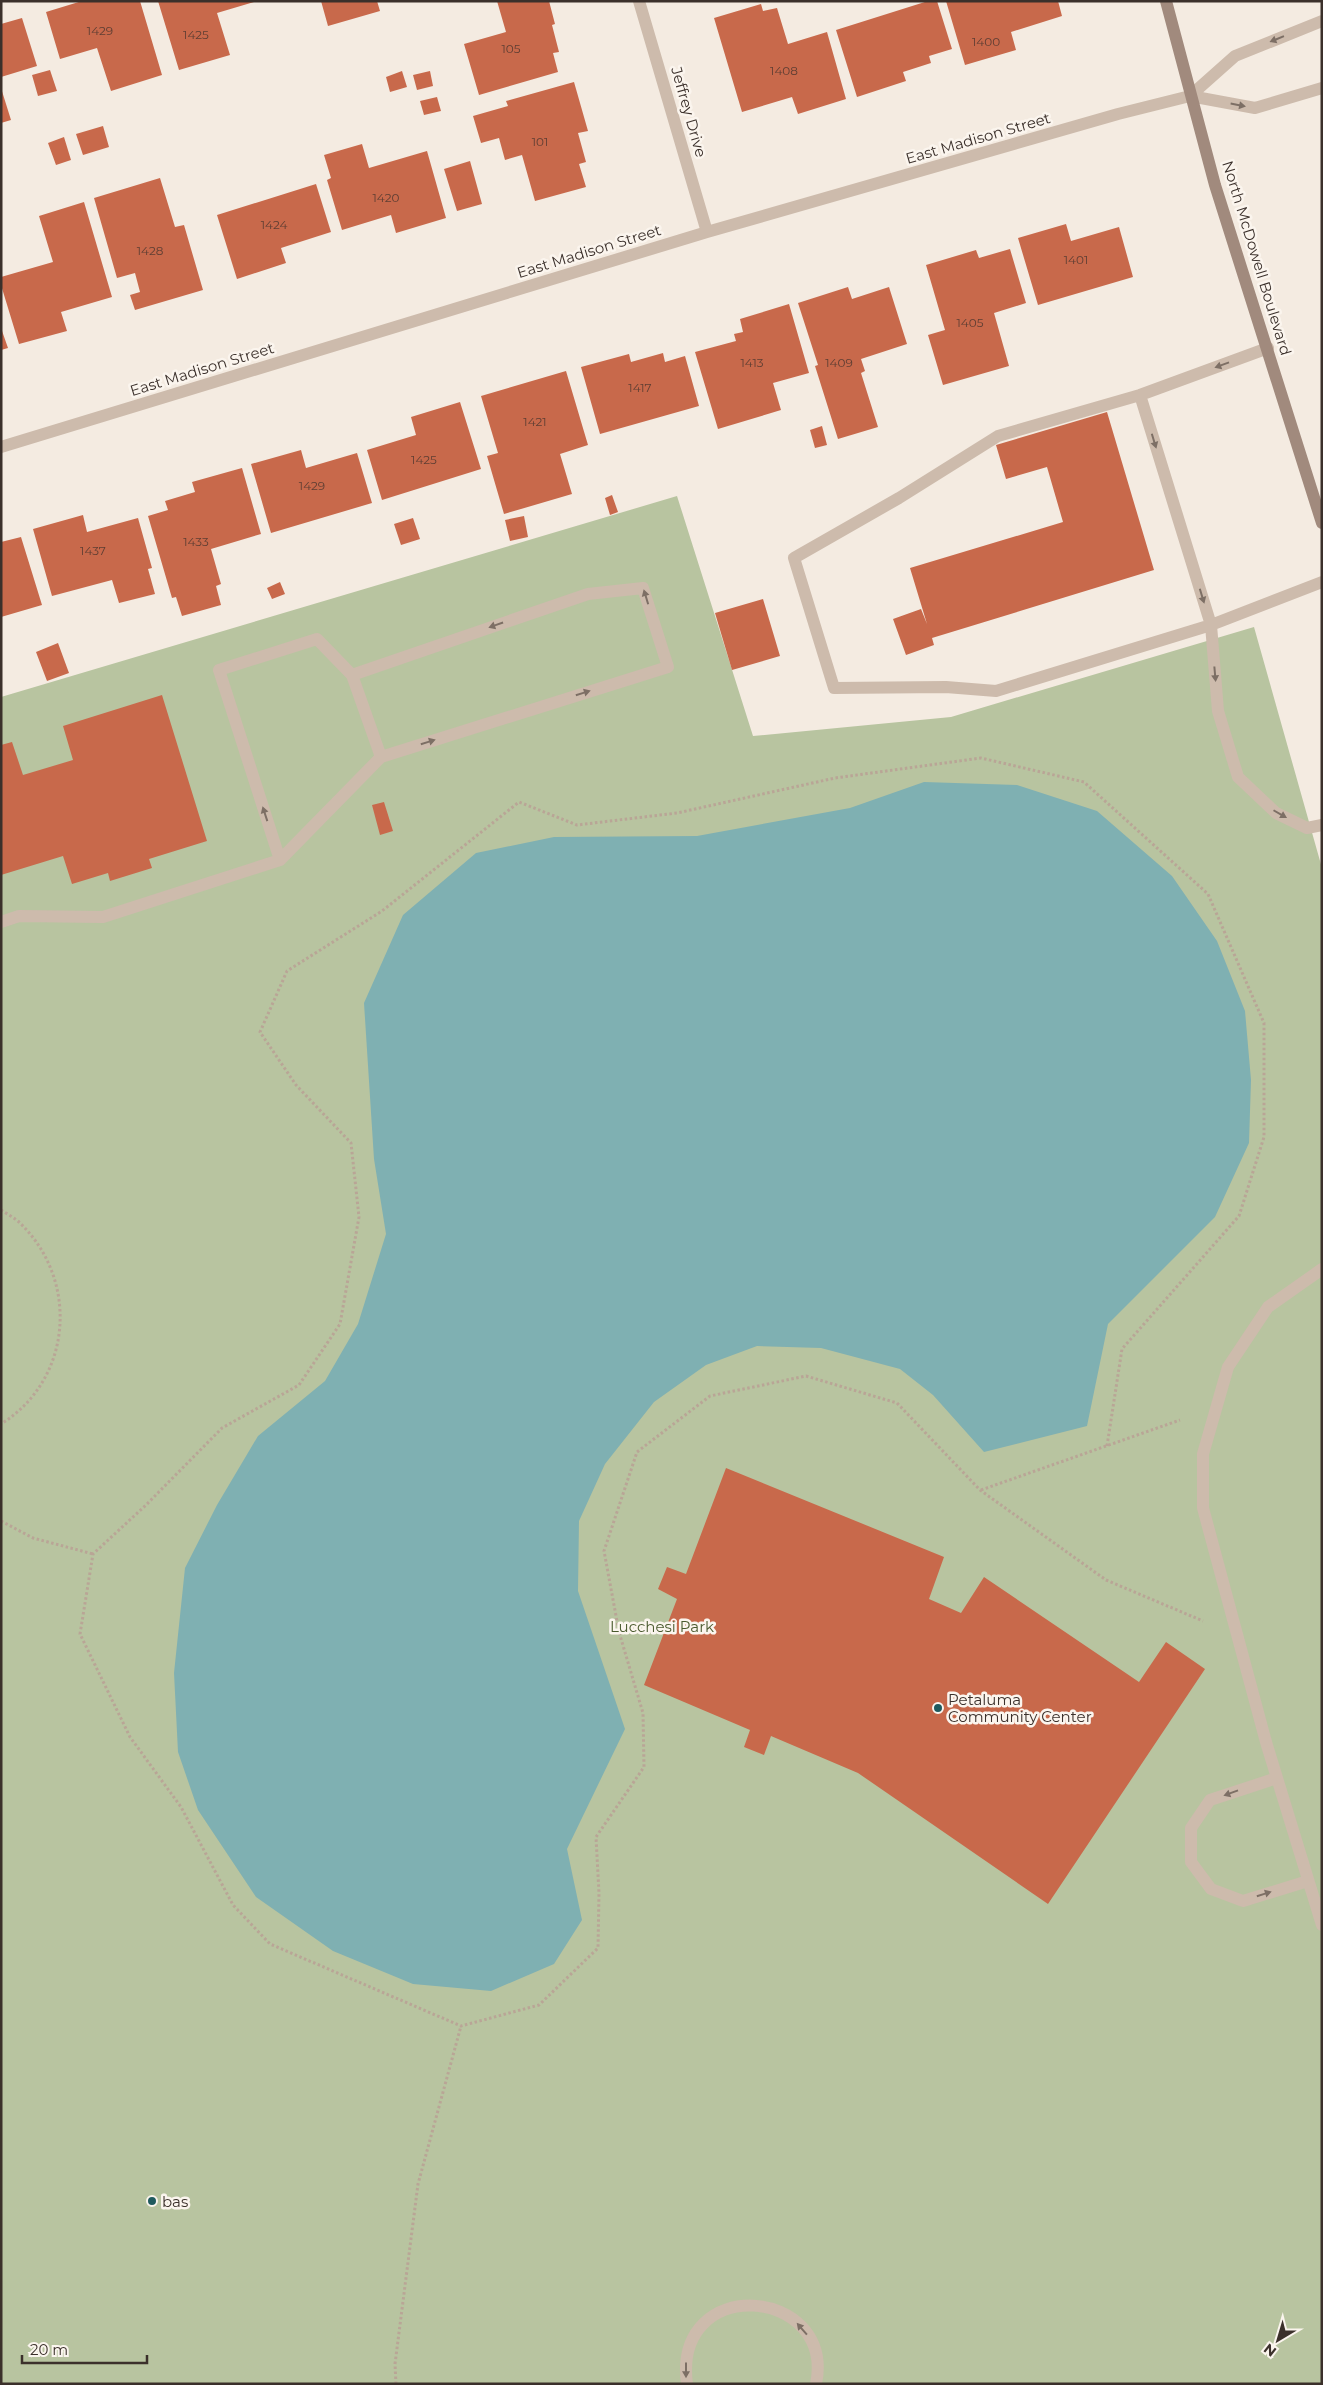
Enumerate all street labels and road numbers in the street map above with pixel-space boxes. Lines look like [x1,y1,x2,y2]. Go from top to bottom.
street label: Jeffrey Drive [667,64,711,159]
street label: East Madison Street [903,108,1053,168]
street label: North McDowell Boulevard [1218,158,1296,358]
street label: East Madison Street [515,220,663,282]
street label: East Madison Street [128,338,276,400]

